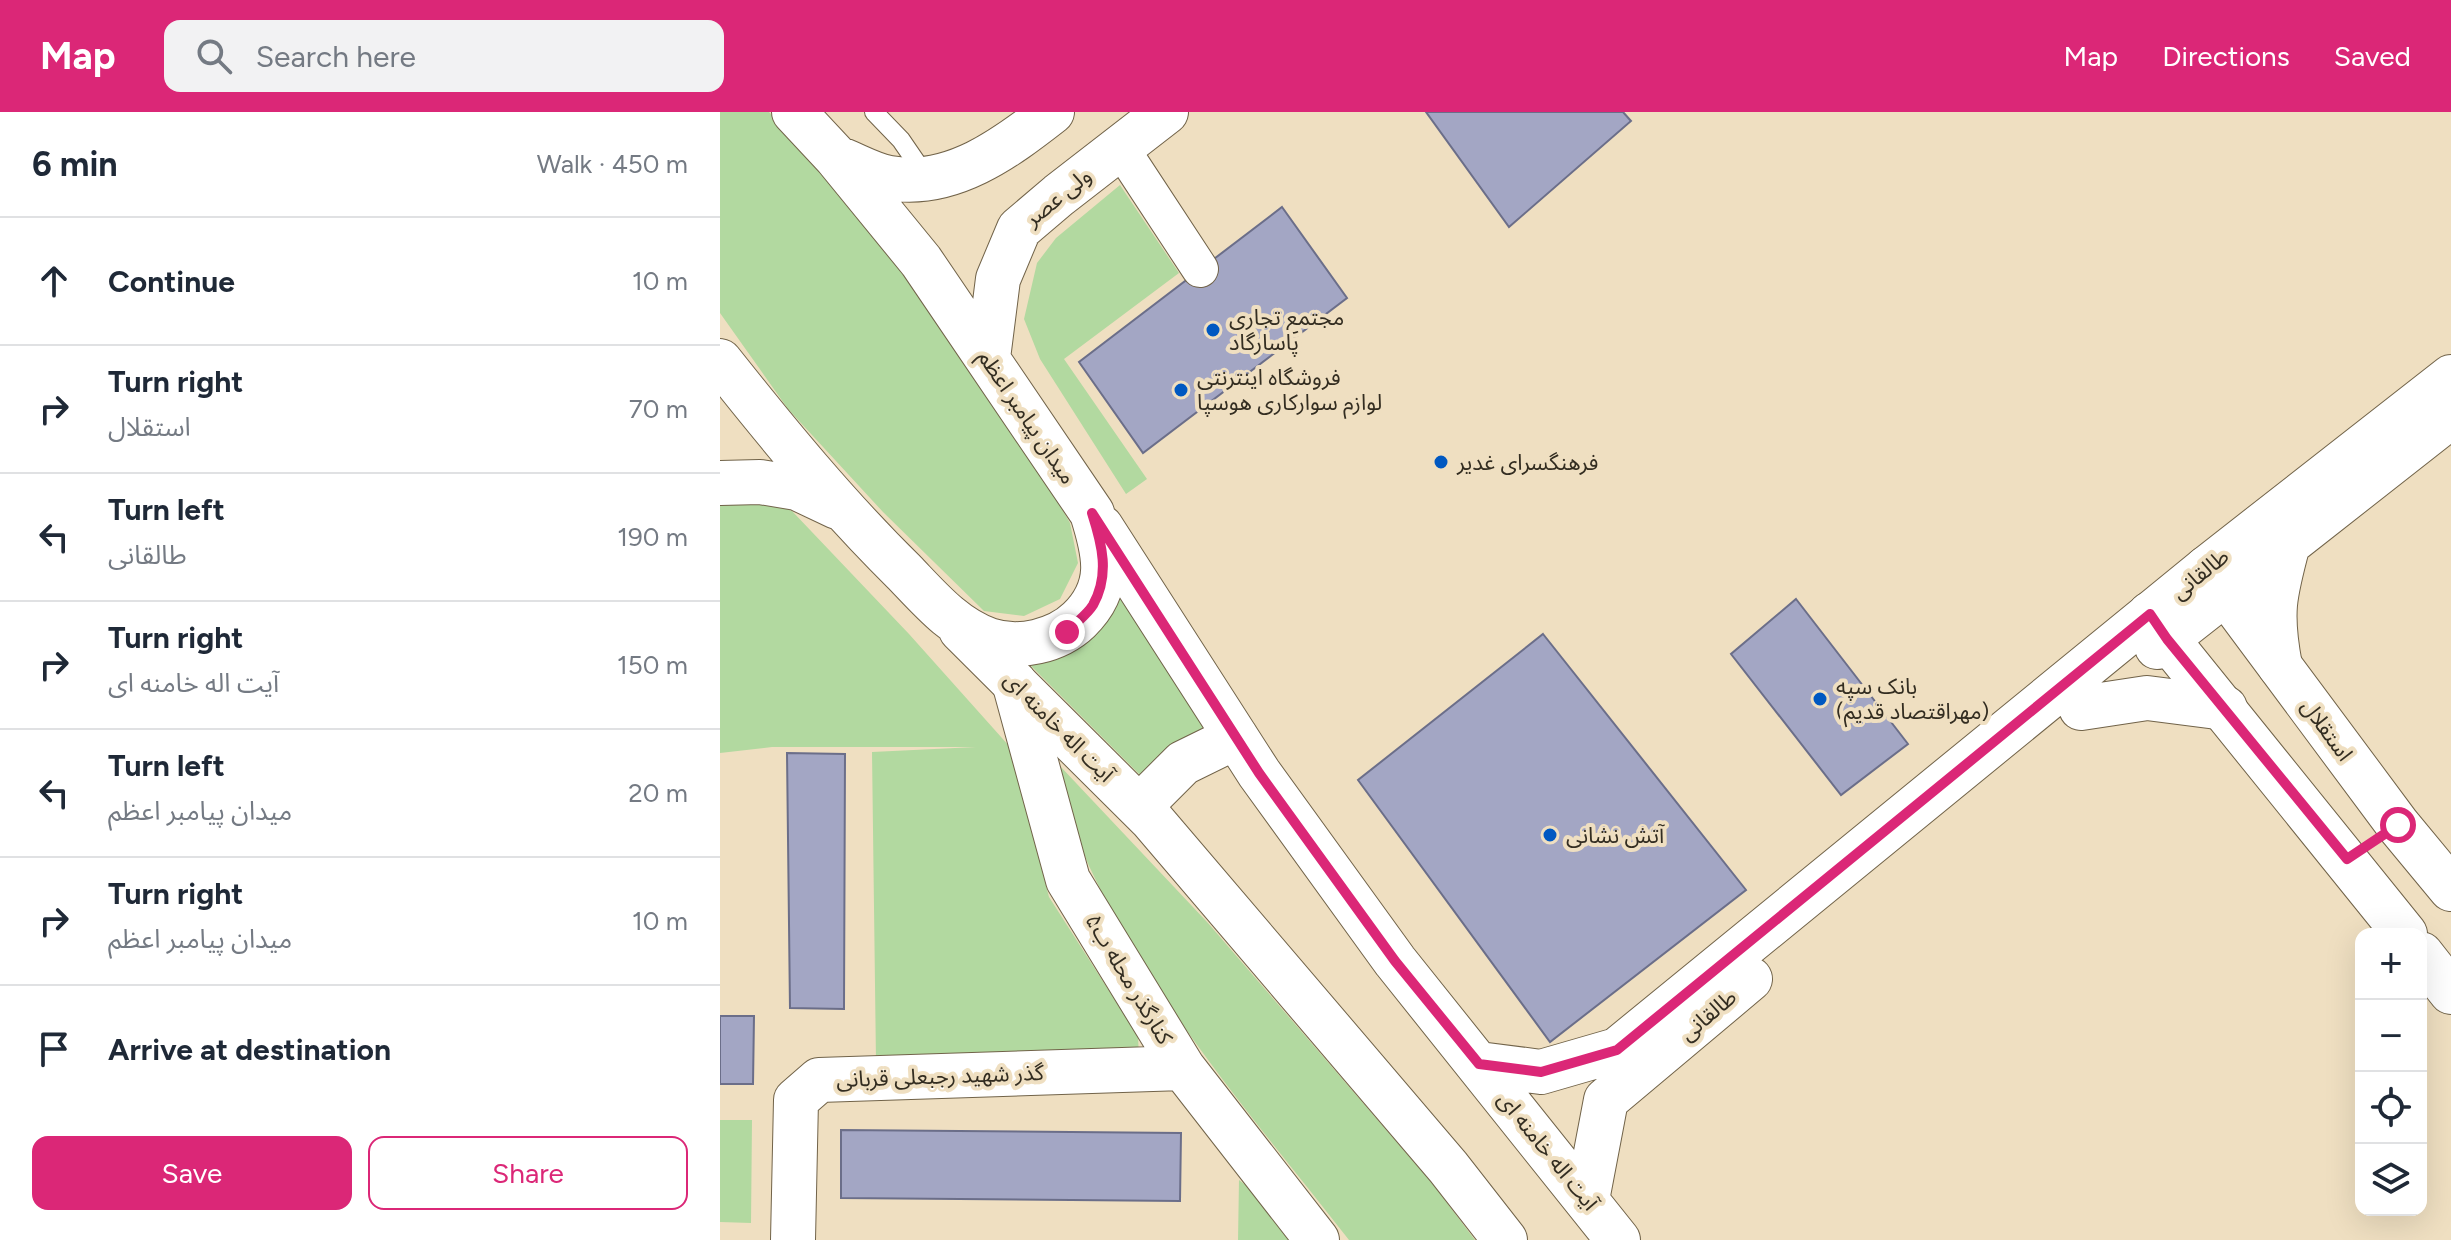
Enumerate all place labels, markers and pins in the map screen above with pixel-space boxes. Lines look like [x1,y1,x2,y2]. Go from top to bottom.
place label: مجتمع تجاری پاسارگاد [1229,304,1344,357]
marker: مجتمع تجاری پاسارگاد [1204,321,1222,339]
place label: فروشگاه اینترنتی لوازم سوارکاری هوسپا [1197,364,1382,419]
marker: فروشگاه اینترنتی لوازم سوارکاری هوسپا [1172,381,1190,399]
place label: فرهنگسرای غدیر [1456,449,1598,476]
marker: فرهنگسرای غدیر [1432,453,1450,471]
place label: بانک سپه (مهراقتصاد قدیم) [1836,673,1989,728]
marker: بانک سپه (مهراقتصاد قدیم) [1811,690,1829,708]
place label: آتش نشانی [1566,822,1666,849]
marker: آتش نشانی [1541,826,1559,844]

